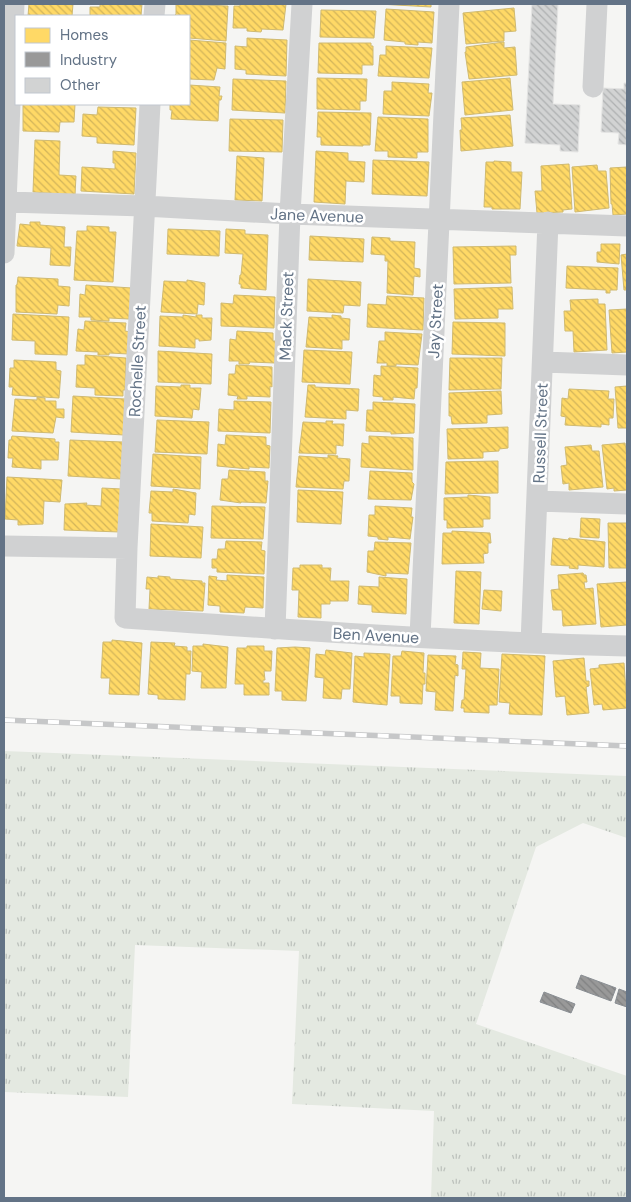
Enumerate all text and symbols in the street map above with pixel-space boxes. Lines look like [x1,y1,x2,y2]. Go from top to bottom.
legend [15,15,190,105]
text: Homes [60,25,109,45]
text: Industry [60,50,118,70]
text: Other [60,75,101,95]
street label: Jane Avenue [270,203,364,228]
street label: Mack Street [274,271,299,361]
street label: Jay Street [423,283,448,359]
street label: Rochelle Street [124,305,151,417]
street label: Russell Street [528,382,553,484]
street label: Ben Avenue [332,623,420,648]

